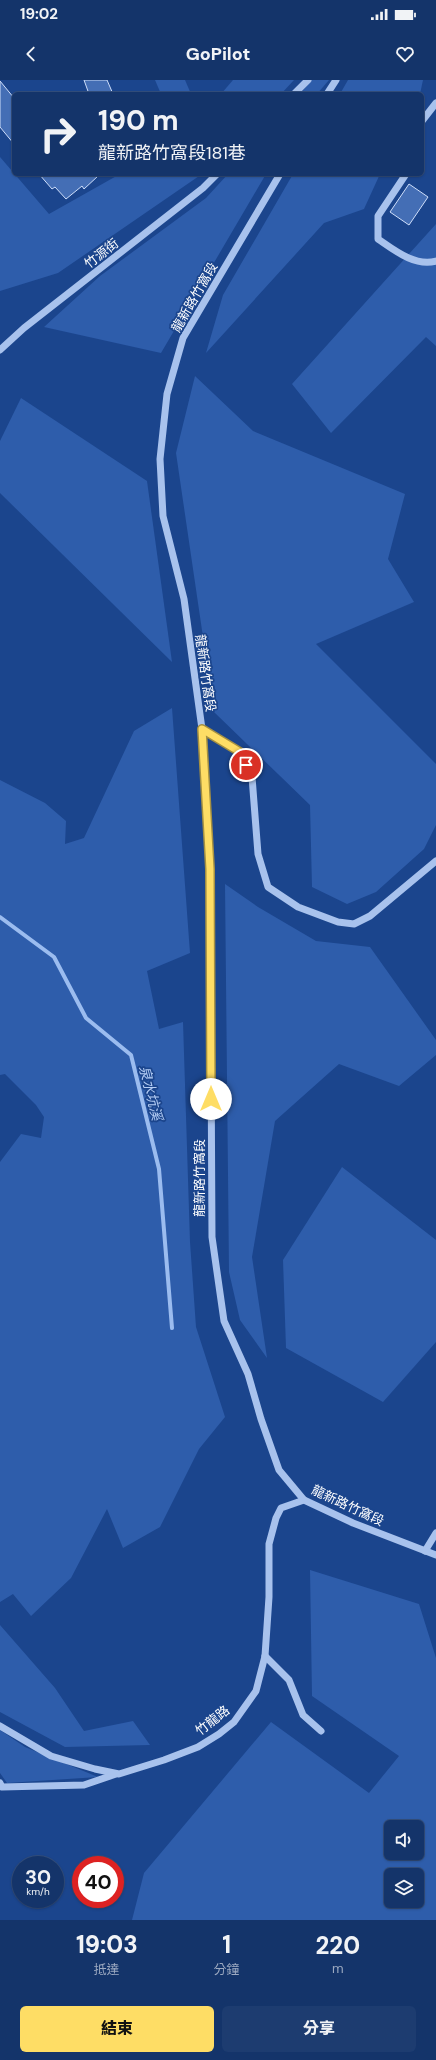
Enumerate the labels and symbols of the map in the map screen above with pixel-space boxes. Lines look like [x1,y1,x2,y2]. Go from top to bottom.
street label: 竹源街 [81,235,122,272]
street label: 龍新路竹窩段 [168,259,221,335]
street label: 龍新路竹窩段 [192,633,219,713]
pin [229,748,263,782]
water label: 泉水坑溪 [135,1064,167,1124]
position arrow [190,1078,232,1120]
street label: 龍新路竹窩段 [191,1139,208,1217]
street label: 龍新路竹窩段 [309,1481,387,1530]
street label: 竹龍路 [192,1702,233,1739]
speed limit sign: 40 [72,1856,124,1908]

